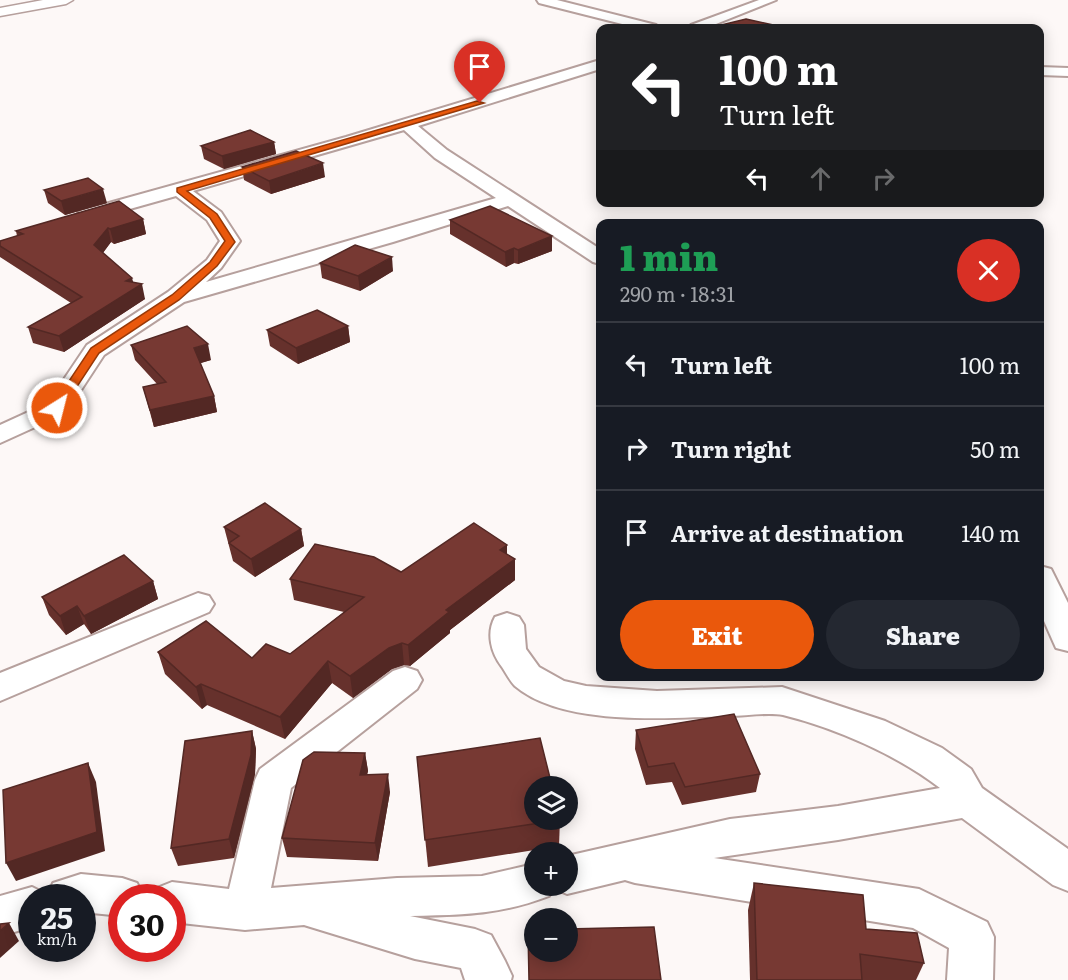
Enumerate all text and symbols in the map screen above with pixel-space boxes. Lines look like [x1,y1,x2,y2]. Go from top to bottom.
text: 100 m [719,36,838,98]
pin [454,41,505,103]
icon: left [620,48,698,126]
icon: arrive [463,50,496,83]
text: Turn left [719,93,834,133]
icon: left [741,162,774,195]
icon: ahead [804,162,837,195]
icon: right [867,162,900,195]
text: 1 min [620,229,718,282]
button: close [957,239,1020,302]
text: 290 m · 18:31 [620,278,735,308]
icon: left [620,348,653,381]
text: Turn left [671,348,772,381]
text: 100 m [960,348,1020,381]
position arrow [25,376,89,440]
icon: right [620,432,653,465]
text: Turn right [671,432,791,465]
text: 50 m [970,432,1020,465]
icon: arrive [620,516,653,549]
text: Arrive at destination [671,516,904,549]
text: 140 m [961,516,1020,549]
button: Exit [620,600,814,669]
button: Share [826,600,1020,669]
map controls [524,776,578,962]
button: layers [524,776,578,830]
button: + [524,842,578,896]
speed limit sign: 30 [108,884,186,962]
text: 25 [41,894,73,938]
button: − [524,908,578,962]
text: km/h [37,927,77,950]

